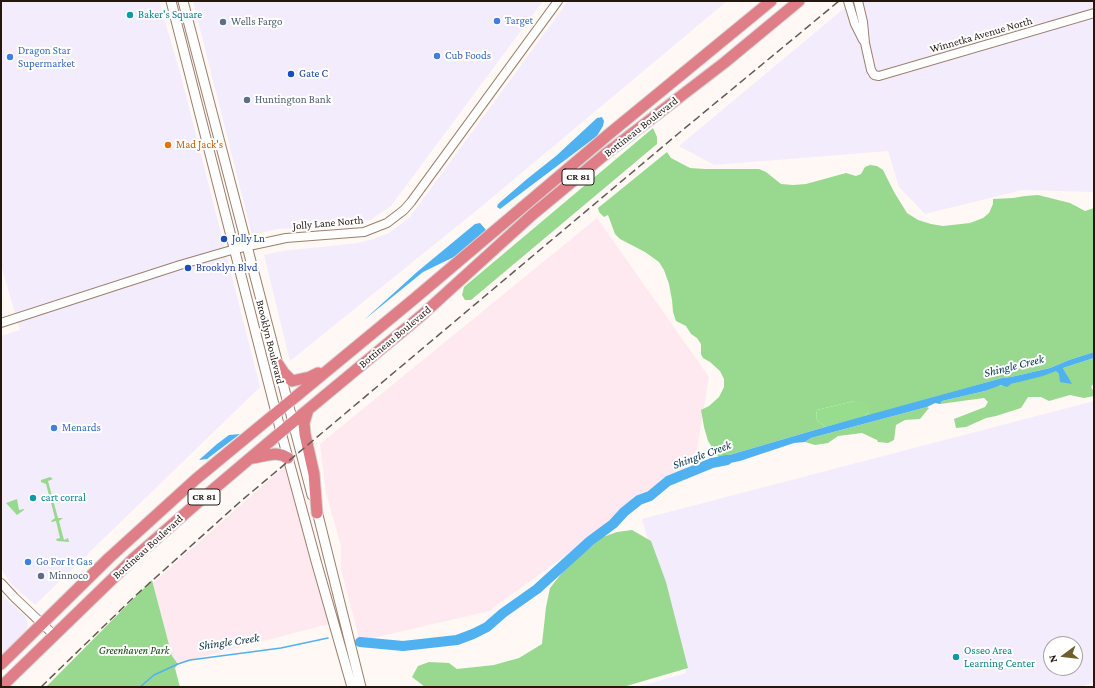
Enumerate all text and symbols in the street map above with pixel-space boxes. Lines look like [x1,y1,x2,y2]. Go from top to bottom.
place label: Baker's Square [138,8,202,22]
marker: Baker's Square [125,10,135,20]
place label: Target [505,14,533,28]
street label: Winnetka Avenue North [928,14,1034,56]
place label: Wells Fargo [231,15,282,29]
marker: Target [492,16,502,26]
marker: Wells Fargo [218,17,228,27]
place label: Dragon Star Supermarket [18,44,75,70]
place label: Cub Foods [445,49,491,63]
marker: Cub Foods [432,51,442,61]
marker: Dragon Star Supermarket [5,52,15,62]
place label: Gate C [299,67,328,81]
marker: Gate C [286,69,296,79]
place label: Huntington Bank [255,93,331,107]
street label: Bottineau Boulevard [602,94,680,160]
marker: Huntington Bank [242,95,252,105]
place label: Mad Jack's [176,138,223,152]
marker: Mad Jack's [163,140,173,150]
road number: CR 81 [562,169,594,185]
street label: Jolly Lane North [292,213,364,233]
place label: Jolly Ln [232,232,265,246]
marker: Jolly Ln [219,234,229,244]
place label: Brooklyn Blvd [196,261,257,275]
marker: Brooklyn Blvd [183,263,193,273]
street label: Brooklyn Boulevard [253,299,287,385]
street label: Bottineau Boulevard [356,303,434,371]
water label: Shingle Creek [983,352,1045,380]
place label: Menards [62,421,101,435]
marker: Menards [49,423,59,433]
water label: Shingle Creek [671,438,733,472]
road number: CR 81 [188,489,220,505]
place label: cart corral [41,491,86,505]
marker: cart corral [28,493,38,503]
street label: Bottineau Boulevard [110,512,186,582]
place label: Go For It Gas [36,555,92,569]
marker: Go For It Gas [23,557,33,567]
place label: Minnoco [49,569,88,583]
marker: Minnoco [36,571,46,581]
water label: Shingle Creek [198,631,260,653]
north arrow [1043,636,1083,676]
park label: Greenhaven Park [99,644,169,658]
place label: Osseo Area Learning Center [964,644,1035,670]
marker: Osseo Area Learning Center [951,652,961,662]
text: N [1046,654,1059,664]

